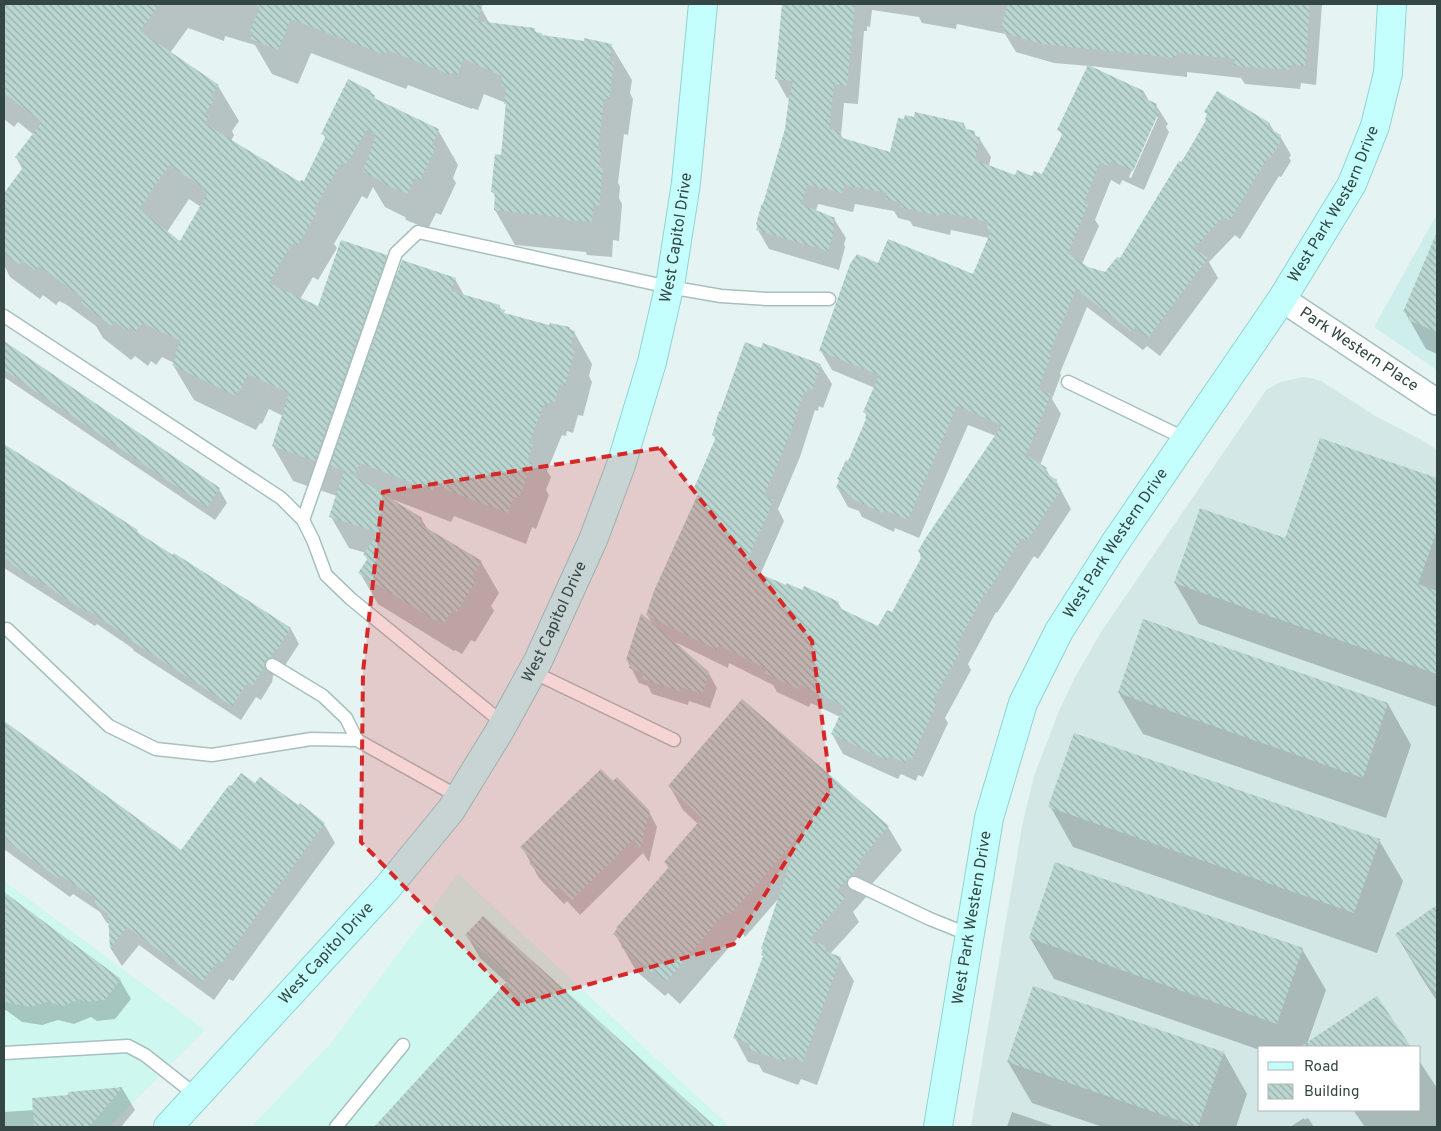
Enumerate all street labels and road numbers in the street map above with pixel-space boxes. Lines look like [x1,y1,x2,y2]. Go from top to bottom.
street label: West Park Western Drive [1284,123,1384,287]
street label: West Capitol Drive [656,172,697,305]
street label: Park Western Place [1295,303,1422,397]
street label: West Park Western Drive [1059,465,1173,622]
street label: West Capitol Drive [518,558,592,686]
street label: West Park Western Drive [948,829,997,1006]
street label: West Capitol Drive [275,898,379,1009]

